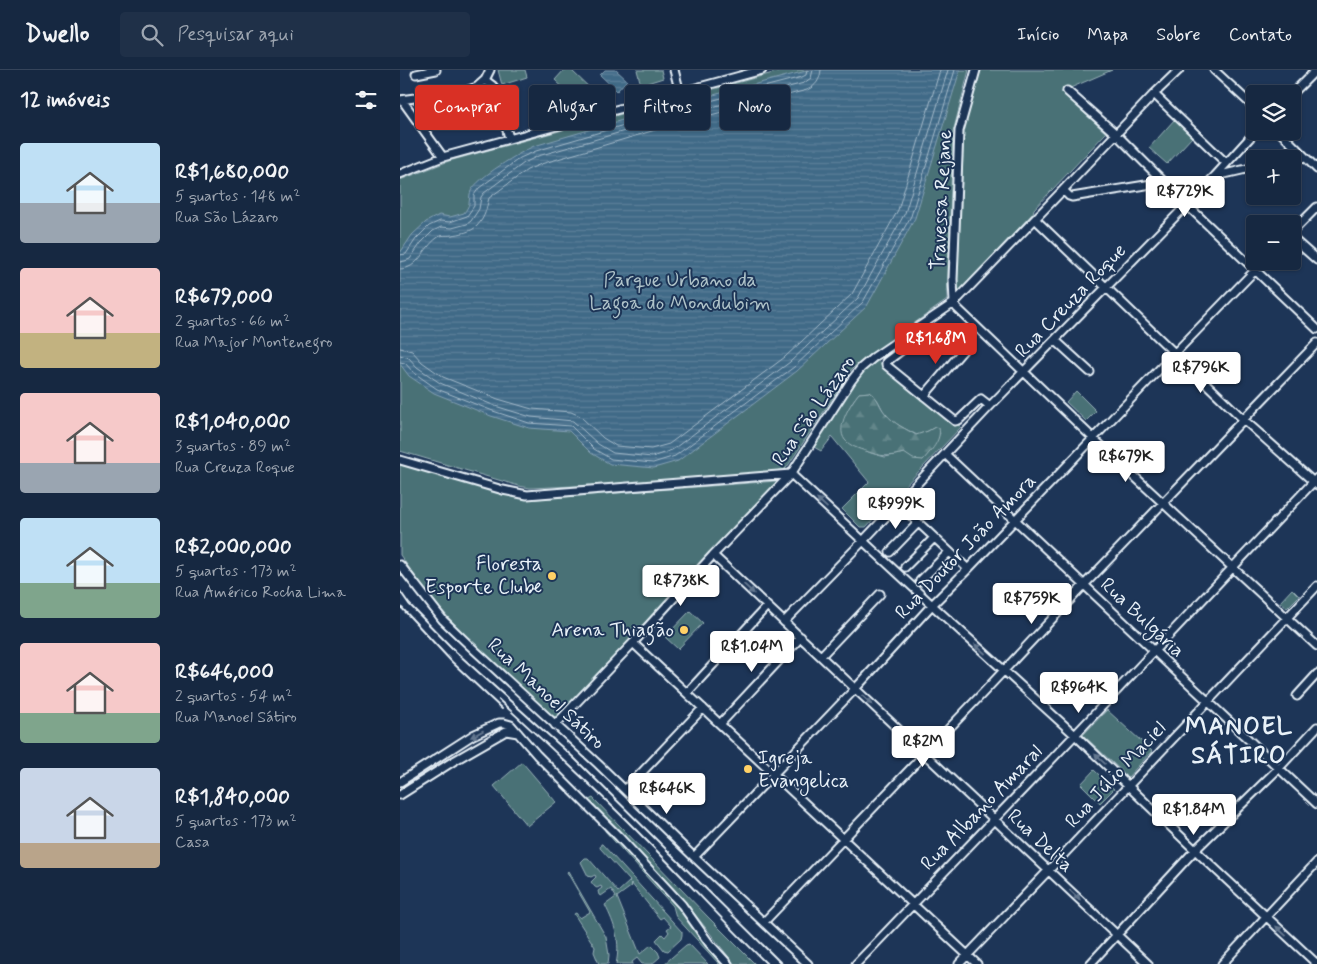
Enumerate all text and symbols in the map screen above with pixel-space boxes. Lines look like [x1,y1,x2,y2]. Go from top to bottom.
search box [120,12,470,57]
text: Dwello [25,19,90,50]
icon: search [138,21,166,49]
text: Pesquisar aqui [178,22,294,47]
text: Início [1017,23,1059,47]
text: Mapa [1087,23,1128,47]
text: Sobre [1156,23,1201,47]
text: Contato [1229,23,1292,47]
chip: Comprar [415,85,519,130]
chip: Alugar [529,85,615,130]
chip: Filtros [625,85,710,130]
chip: Novo [720,85,790,130]
map controls [1246,85,1301,270]
button: layers [1246,85,1301,140]
text: 12 imóveis [20,86,110,114]
icon: filters [352,86,380,114]
street label: Travessa Rejane [925,129,959,271]
button: + [1246,150,1301,205]
text: R$1,680,000 [175,158,289,186]
icon: home [60,163,120,223]
pin: R$729K [1144,176,1226,218]
text: R$729K [1157,181,1213,202]
text: 5 quartos · 148 m² [175,186,300,207]
text: Rua São Lázaro [175,207,278,228]
button: − [1246,215,1301,270]
street label: Rua Creuza Roque [1009,238,1133,364]
park label: Parque Urbano da Lagoa do Mondubim [589,267,771,319]
text: R$679,000 [175,283,273,311]
icon: home [60,288,120,348]
text: 2 quartos · 66 m² [175,311,290,332]
pin: R$1.68M [890,322,982,365]
text: R$1.68M [906,328,966,349]
text: Rua Major Montenegro [175,332,333,353]
street label: Rua São Lázaro [766,350,862,472]
pin: R$796K [1160,352,1242,394]
text: R$796K [1173,357,1229,378]
text: R$1,040,000 [175,408,291,436]
icon: home [60,413,120,473]
text: 3 quartos · 89 m² [175,436,291,457]
pin: R$679K [1085,440,1167,483]
text: R$679K [1099,446,1153,467]
text: Rua Creuza Roque [175,457,295,478]
street label: Rua Doutor João Amora [889,468,1043,626]
pin: R$999K [855,488,937,530]
text: R$999K [868,493,924,514]
one-way arrow [817,497,829,509]
text: R$2,000,000 [175,533,292,561]
icon: home [60,538,120,598]
place label: Floresta Esporte Clube [425,551,542,601]
text: 5 quartos · 173 m² [175,561,297,582]
pin: R$738K [640,564,722,607]
marker: Floresta Esporte Clube [546,570,558,582]
text: R$738K [653,570,709,591]
street label: Rua Bulgária [1093,572,1190,665]
text: Rua Américo Rocha Lima [175,582,346,603]
pin: R$759K [991,582,1073,625]
one-way arrow [742,583,754,595]
text: R$759K [1004,588,1060,609]
place label: Arena Thiagão [551,617,674,646]
marker: Arena Thiagão [678,624,690,636]
pin: R$1.04M [706,630,798,673]
street label: Rua Manoel Sátiro [481,632,611,756]
text: R$1.04M [721,636,783,657]
one-way arrow [975,643,987,655]
text: R$646,000 [175,658,274,686]
icon: home [60,663,120,723]
pin: R$964K [1038,672,1120,714]
text: R$964K [1051,677,1107,698]
text: 2 quartos · 54 m² [175,686,292,707]
one-way arrow [861,694,873,706]
text: Rua Manoel Sátiro [175,707,297,728]
district label: MANOEL SÁTIRO [1185,711,1293,773]
street label: Rua Júlio Maciel [1059,716,1173,834]
pin: R$2M [893,726,953,768]
one-way arrow [469,730,484,738]
text: R$2M [903,731,943,752]
street label: Rua Albano Amaral [915,739,1049,877]
place label: Igreja Evangelica [758,745,849,796]
one-way arrow [1094,753,1106,765]
marker: Igreja Evangelica [742,763,754,775]
pin: R$646K [626,772,708,815]
text: R$646K [639,778,695,799]
text: R$1,840,000 [175,783,290,811]
icon: home [60,788,120,848]
pin: R$1.84M [1148,794,1240,836]
text: R$1.84M [1163,799,1225,820]
street label: Rua Delta [1001,803,1079,879]
text: 5 quartos · 173 m² [175,811,297,832]
text: Casa [175,832,210,853]
one-way arrow [1068,889,1080,901]
one-way arrow [1276,925,1288,937]

